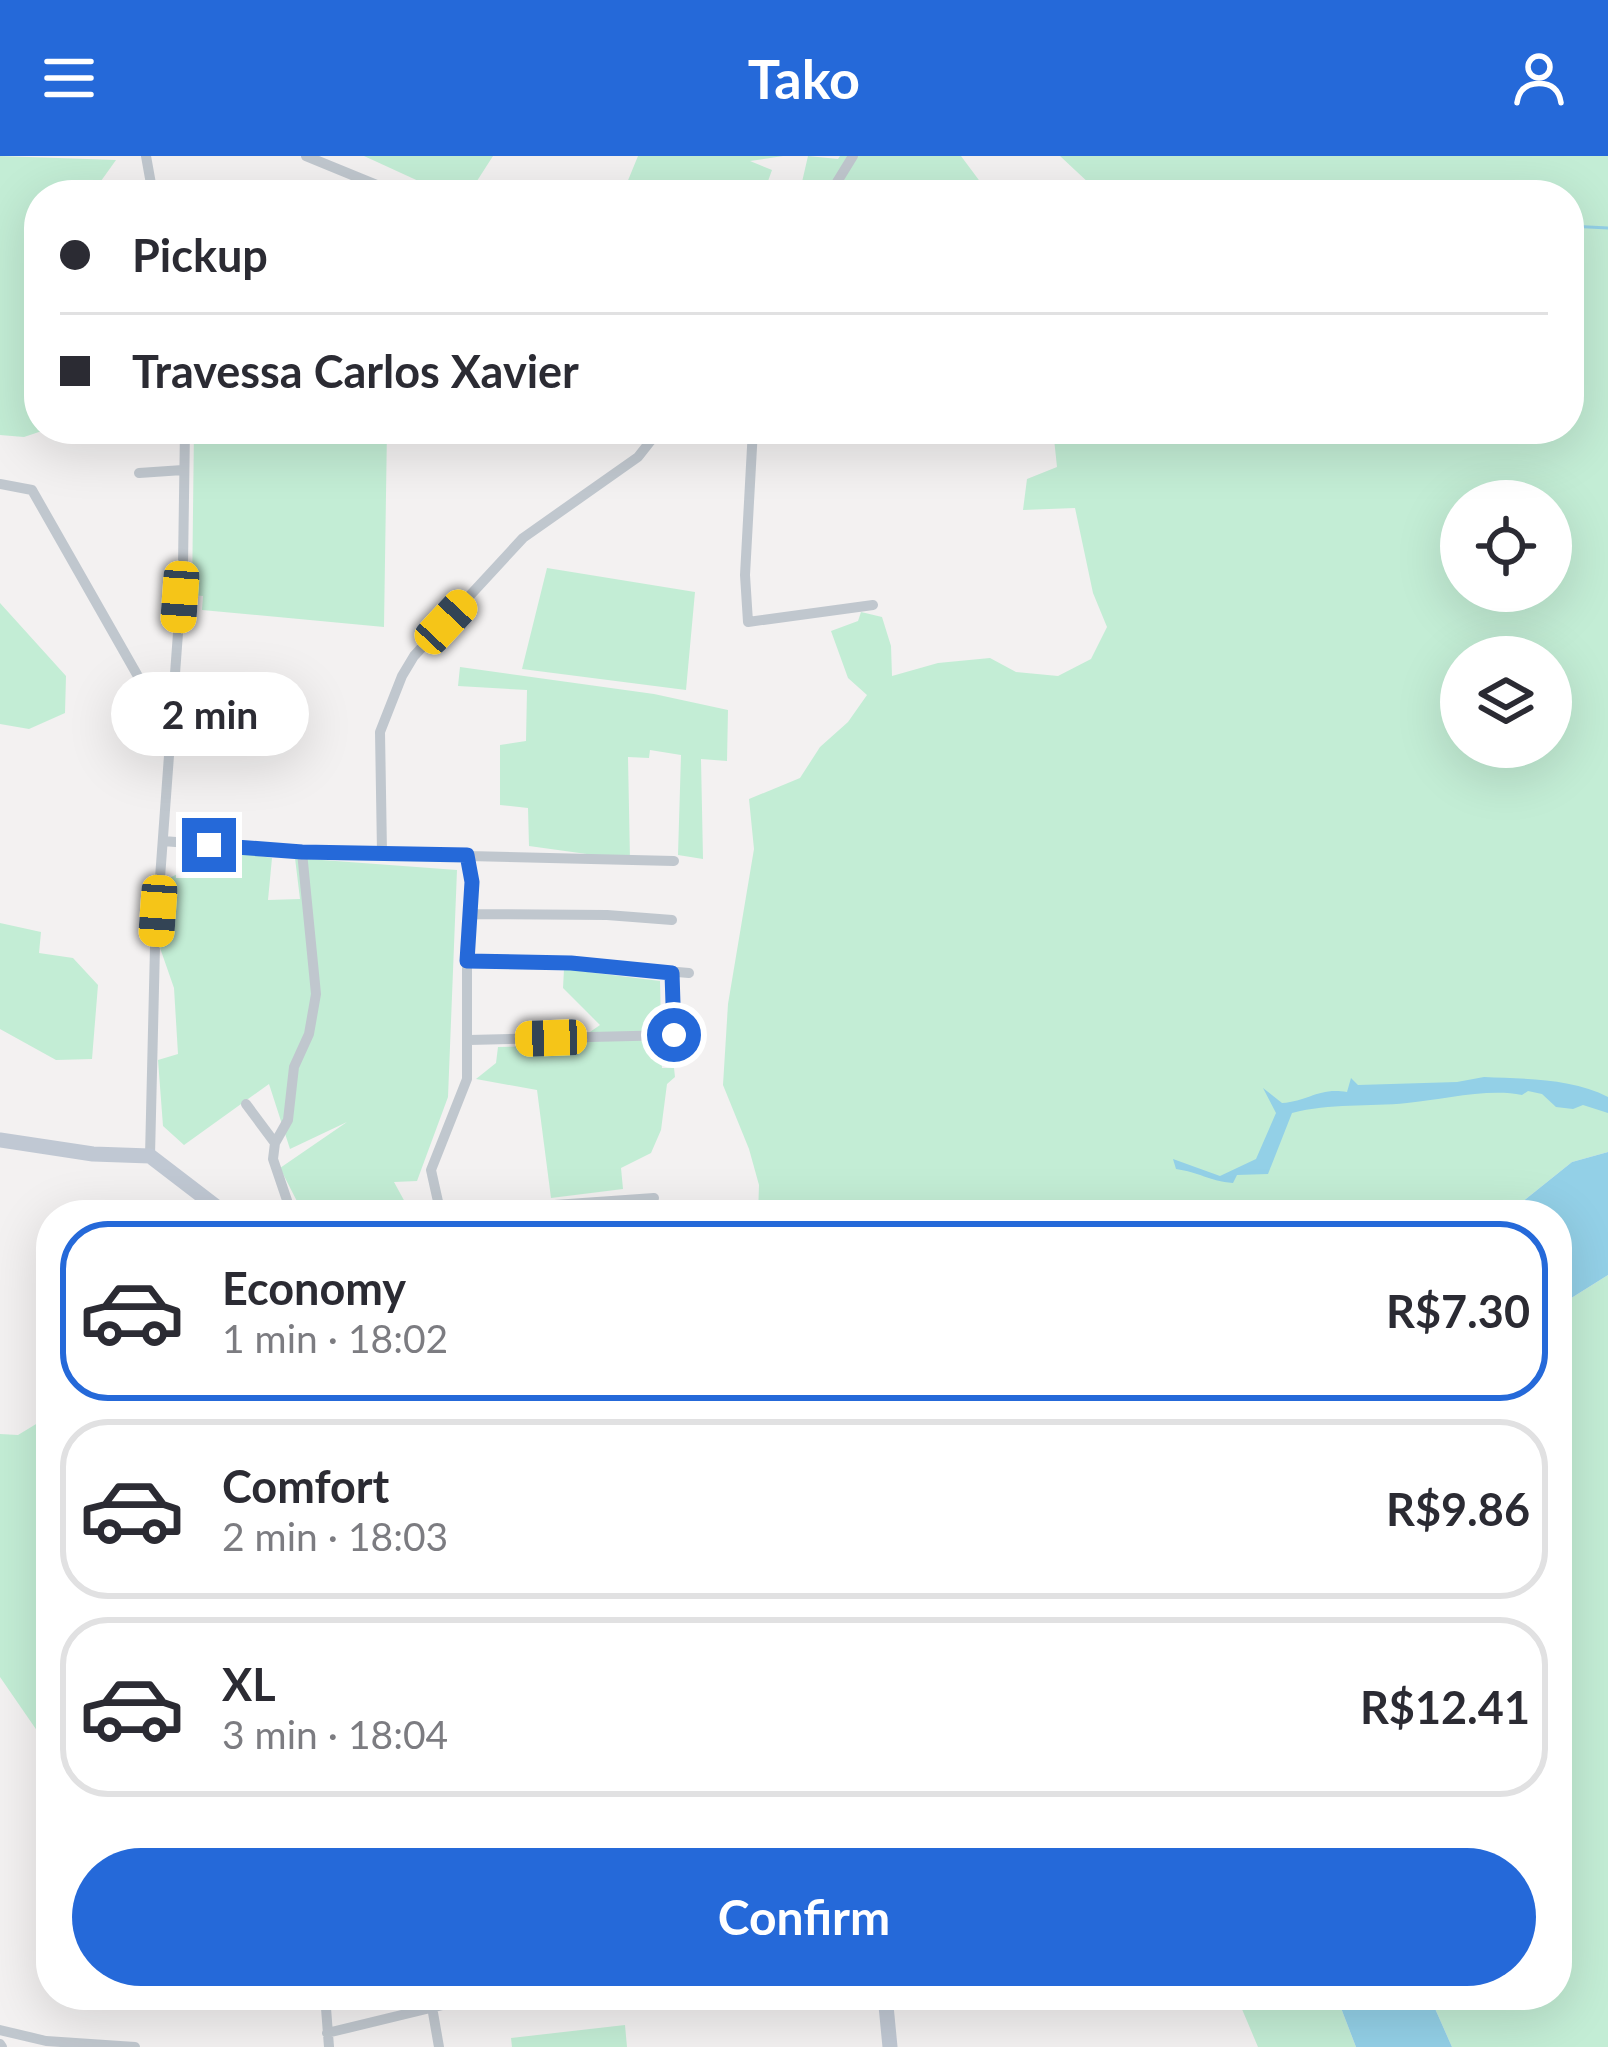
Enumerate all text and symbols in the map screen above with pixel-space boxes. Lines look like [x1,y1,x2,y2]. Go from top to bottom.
icon: menu [36,45,102,111]
icon: person [1506,45,1572,111]
text: Tako [748,46,860,111]
text: Pickup [132,228,268,282]
text: Travessa Carlos Xavier [132,344,579,398]
map controls [1440,480,1572,768]
button: locate [1440,480,1572,612]
car [160,560,200,634]
car [408,583,484,661]
button: layers [1440,636,1572,768]
callout: 2 min [110,671,308,755]
text: 2 min [162,691,258,737]
route end [182,818,236,872]
car [138,874,178,948]
route start [647,1008,701,1062]
car [514,1019,588,1057]
icon: car [78,1257,186,1365]
text: Economy [222,1261,406,1315]
text: R$7.30 [1386,1284,1530,1338]
text: 1 min · 18:02 [222,1315,448,1361]
icon: car [78,1455,186,1563]
text: Comfort [222,1459,389,1513]
text: R$9.86 [1386,1482,1530,1536]
text: 2 min · 18:03 [222,1513,448,1559]
icon: car [78,1653,186,1761]
text: XL [222,1657,276,1711]
text: R$12.41 [1360,1680,1530,1734]
text: 3 min · 18:04 [222,1711,448,1757]
button: Confirm [72,1848,1536,1986]

